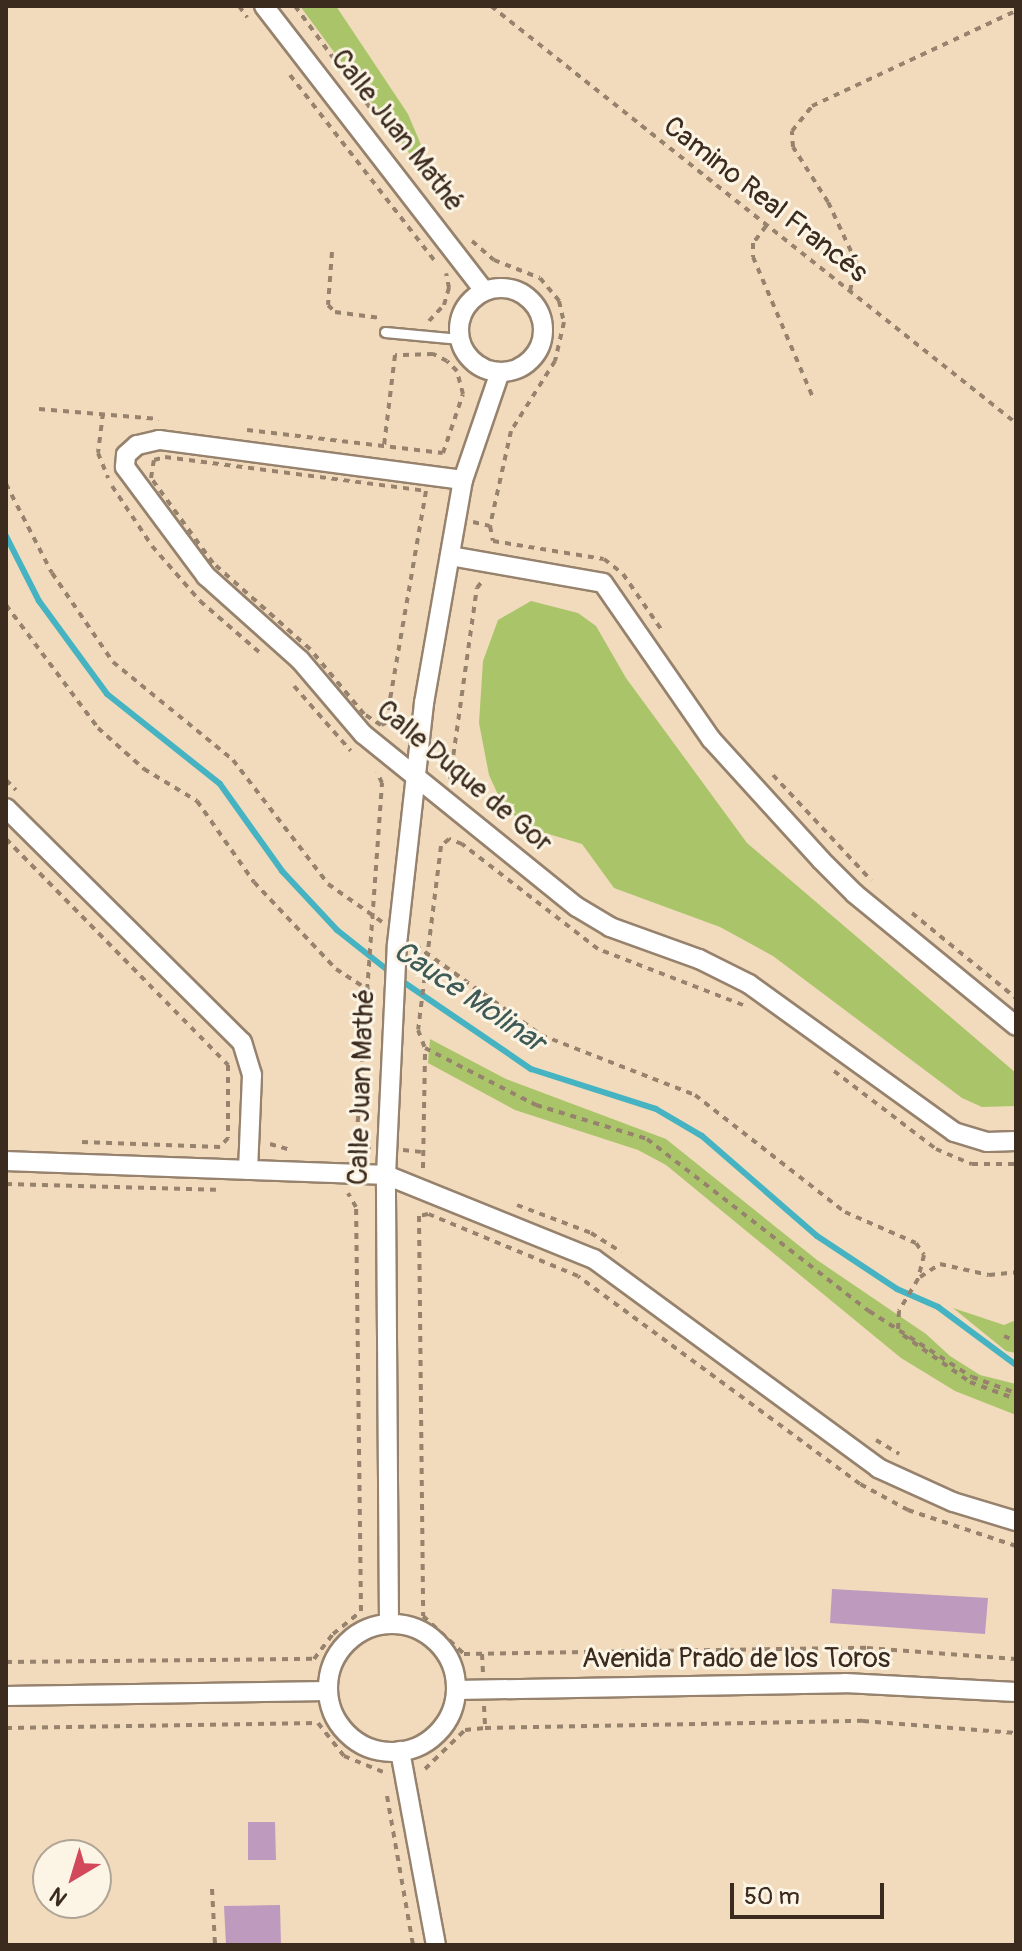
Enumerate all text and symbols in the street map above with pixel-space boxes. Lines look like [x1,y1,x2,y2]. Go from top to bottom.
street label: Calle Juan Mathé [323,43,471,219]
street label: Camino Real Francés [656,110,874,290]
street label: Calle Duque de Gor [369,694,559,860]
water label: Cauce Molinar [386,933,552,1061]
street label: Calle Juan Mathé [342,988,382,1186]
street label: Avenida Prado de los Toros [582,1642,890,1676]
north arrow [32,1839,112,1919]
scale bar [734,1867,888,1917]
text: N [44,1881,73,1912]
text: 50 m [744,1882,800,1911]

